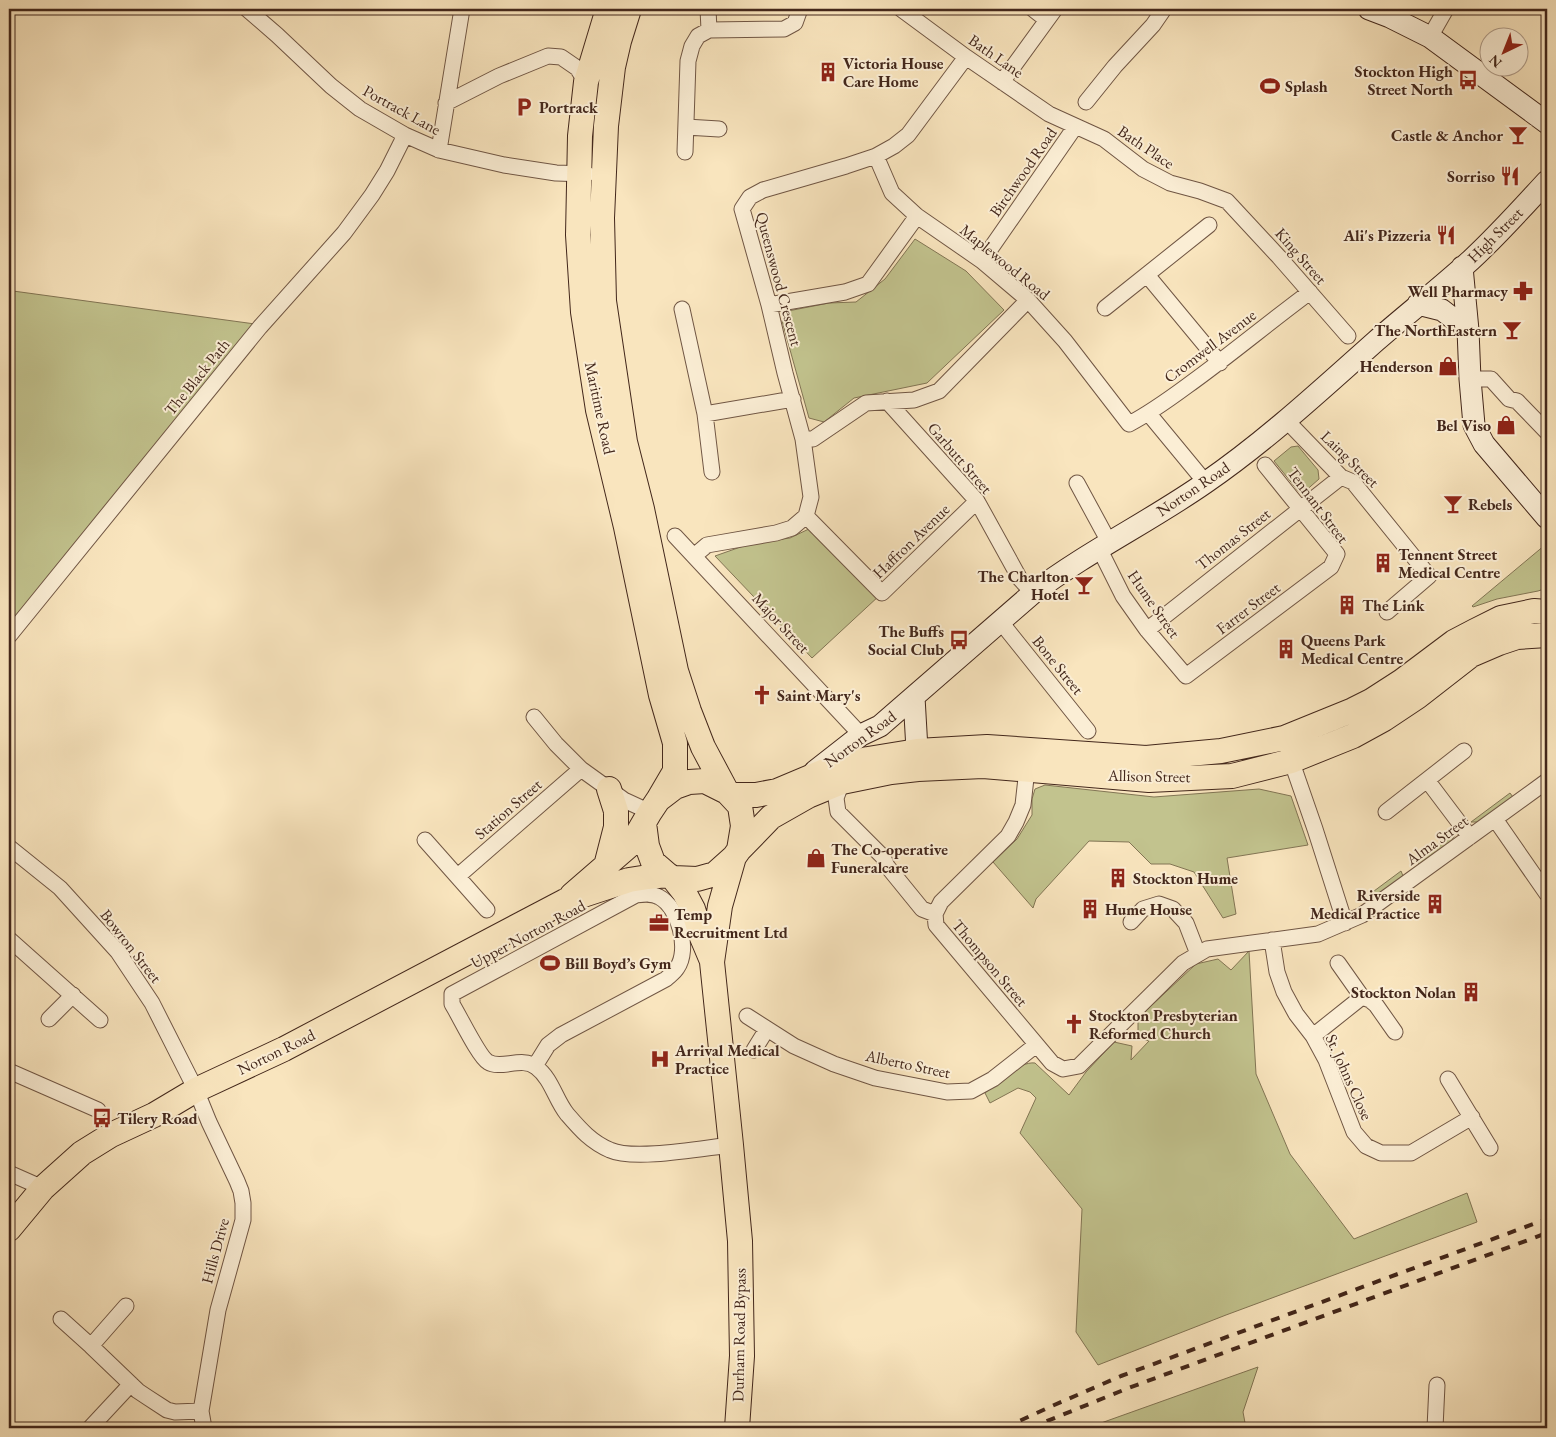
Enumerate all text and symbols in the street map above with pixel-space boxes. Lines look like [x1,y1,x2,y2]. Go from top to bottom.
north arrow [1478,28,1528,78]
street label: Bath Lane [964,29,1028,83]
text: N [1484,51,1505,72]
place label: Victoria House Care Home [843,53,944,92]
building icon: Victoria House Care Home [817,61,839,83]
place label: Stockton High Street North [1354,61,1453,100]
bus stop icon: Stockton High Street North [1457,69,1479,91]
sports icon: Splash [1259,75,1281,97]
place label: Splash [1285,76,1328,97]
street label: Portrack Lane [359,80,445,140]
parking icon: Portrack [513,96,535,118]
place label: Portrack [539,97,598,118]
street label: Bath Place [1114,120,1178,174]
street label: Birchwood Road [985,123,1062,221]
bar icon: Castle & Anchor [1507,124,1529,146]
place label: Castle & Anchor [1391,125,1503,146]
restaurant icon: Sorriso [1499,165,1521,187]
place label: Sorriso [1447,166,1495,187]
street label: High Street [1463,203,1527,267]
street label: Queenswood Crescent [751,209,807,349]
street label: Maplewood Road [956,219,1055,305]
street label: King Street [1271,223,1331,289]
restaurant icon: Ali's Pizzeria [1435,224,1457,246]
place label: Ali's Pizzeria [1342,225,1432,246]
pharmacy icon: Well Pharmacy [1512,280,1534,302]
place label: Well Pharmacy [1408,281,1508,302]
street label: Cromwell Avenue [1160,304,1260,388]
bar icon: The NorthEastern [1501,319,1523,341]
place label: The NorthEastern [1374,320,1497,341]
street label: The Black Path [160,334,234,420]
shop icon: Henderson [1437,355,1459,377]
place label: Henderson [1360,356,1433,377]
street label: Maritime Road [580,360,620,457]
shop icon: Bel Viso [1495,414,1517,436]
place label: Bel Viso [1437,415,1491,436]
street label: Garbutt Street [923,418,997,498]
street label: Laing Street [1316,426,1384,492]
street label: Norton Road [1152,456,1234,521]
street label: Tennant Street [1282,463,1354,547]
bar icon: Rebels [1442,493,1464,515]
place label: Rebels [1468,494,1513,515]
street label: Haffron Avenue [868,499,954,583]
street label: Thomas Street [1191,503,1275,575]
place label: Tennent Street Medical Centre [1398,544,1500,583]
building icon: Tennent Street Medical Centre [1372,552,1394,574]
place label: The Charlton Hotel [977,566,1069,605]
street label: Hume Street [1123,566,1185,642]
bar icon: The Charlton Hotel [1073,574,1095,596]
street label: Farrer Street [1212,577,1284,639]
street label: Major Street [748,588,814,658]
building icon: The Link [1336,594,1358,616]
place label: The Link [1362,595,1425,616]
place label: The Buffs Social Club [868,621,944,660]
bus stop icon: The Buffs Social Club [948,629,970,651]
place label: Queens Park Medical Centre [1301,630,1403,669]
street label: Bone Street [1028,631,1088,699]
building icon: Queens Park Medical Centre [1275,638,1297,660]
church icon: Saint Mary's [751,684,773,706]
place label: Saint Mary's [777,685,861,706]
street label: Norton Road [820,705,901,772]
street label: Allison Street [1107,765,1190,787]
street label: Station Street [470,774,546,844]
street label: Alma Street [1401,810,1472,870]
place label: The Co-operative Funeralcare [831,839,948,878]
shop icon: The Co-operative Funeralcare [805,847,827,869]
building icon: Stockton Hume [1107,867,1129,889]
place label: Stockton Hume [1133,868,1238,889]
place label: Riverside Medical Practice [1310,885,1420,924]
building icon: Riverside Medical Practice [1424,893,1446,915]
street label: Upper Norton Road [467,894,590,973]
building icon: Hume House [1079,898,1101,920]
place label: Hume House [1105,899,1192,920]
place label: Temp Recruitment Ltd [674,904,788,943]
street label: Bowron Street [96,905,166,987]
office icon: Temp Recruitment Ltd [648,912,670,934]
street label: Thompson Street [947,915,1033,1011]
sports icon: Bill Boyd’s Gym [539,952,561,974]
place label: Bill Boyd’s Gym [565,953,672,974]
building icon: Stockton Nolan [1460,981,1482,1003]
place label: Stockton Nolan [1351,982,1456,1003]
place label: Stockton Presbyterian Reformed Church [1089,1005,1238,1044]
church icon: Stockton Presbyterian Reformed Church [1063,1013,1085,1035]
street label: Norton Road [234,1024,319,1080]
street label: St. Johns Close [1321,1031,1377,1123]
place label: Arrival Medical Practice [674,1040,780,1079]
street label: Alberto Street [863,1045,952,1083]
hospital icon: Arrival Medical Practice [649,1048,671,1070]
bus stop icon: Tilery Road [91,1107,113,1129]
place label: Tilery Road [117,1108,198,1129]
street label: Hills Drive [196,1216,234,1286]
street label: Durham Road Bypass [727,1268,751,1402]

